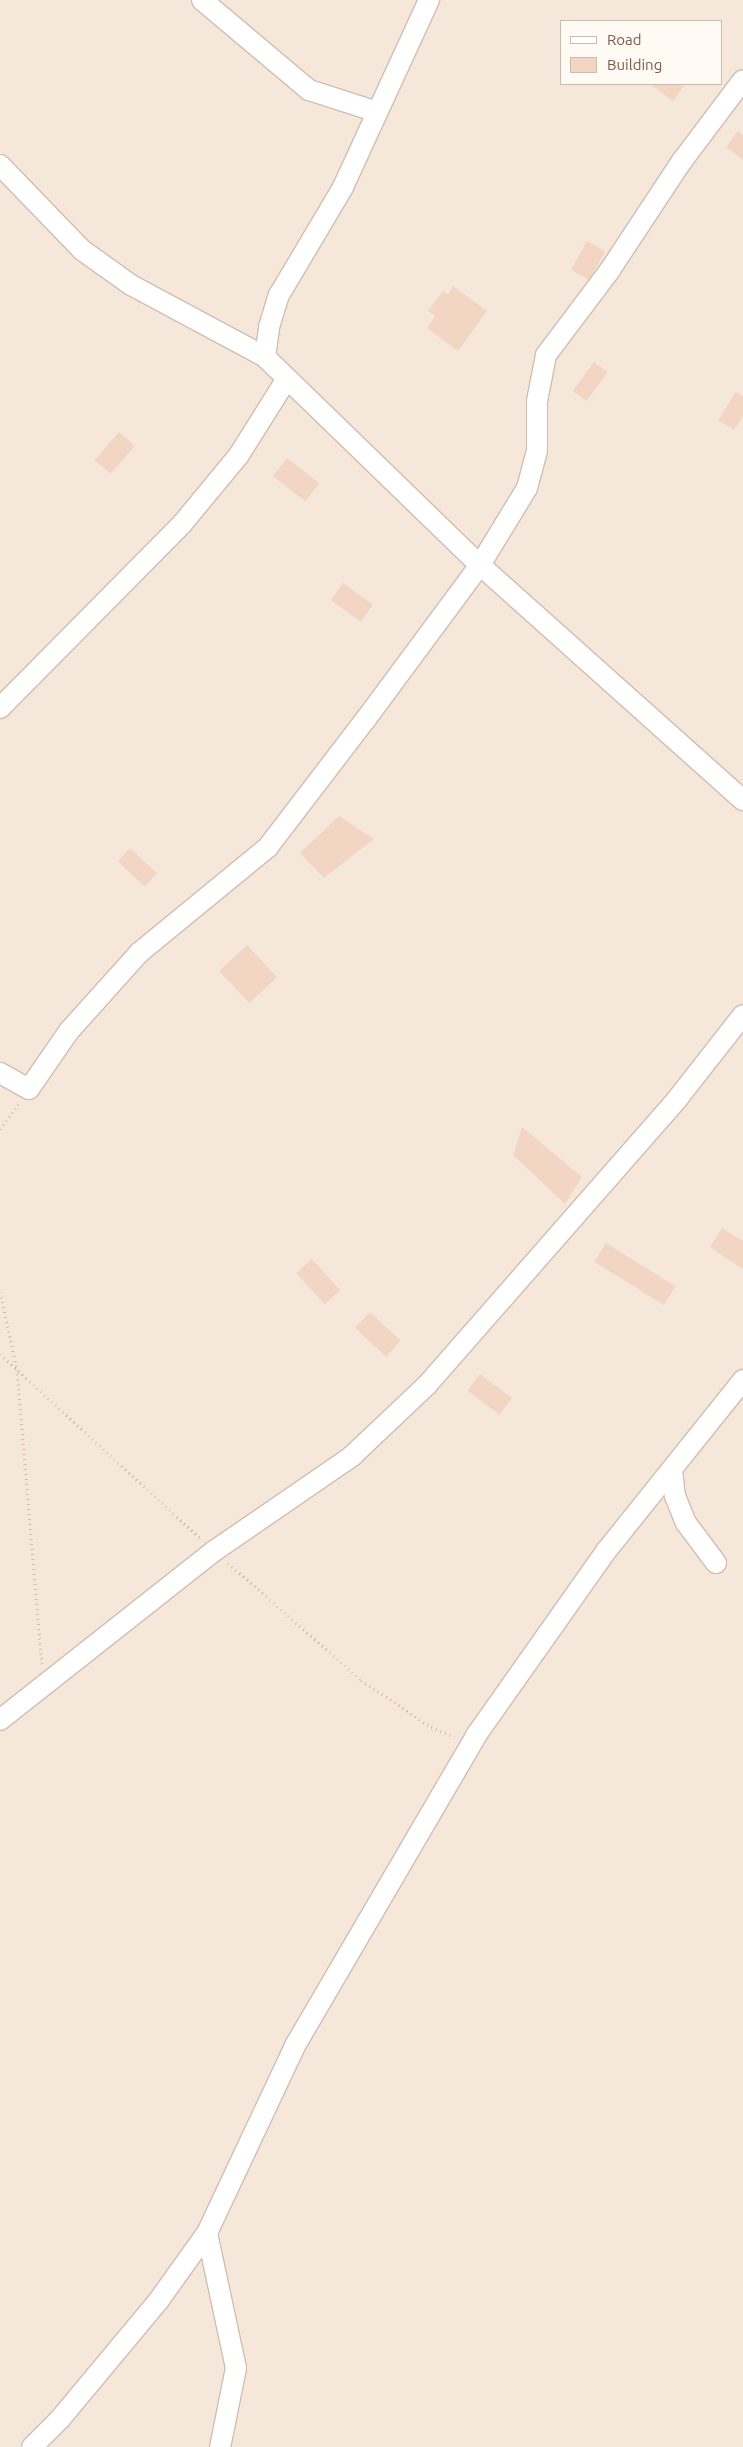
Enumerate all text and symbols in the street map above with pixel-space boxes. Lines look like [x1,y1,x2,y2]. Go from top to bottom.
legend [560,20,723,85]
text: Road [607,31,642,48]
text: Building [607,56,662,73]

